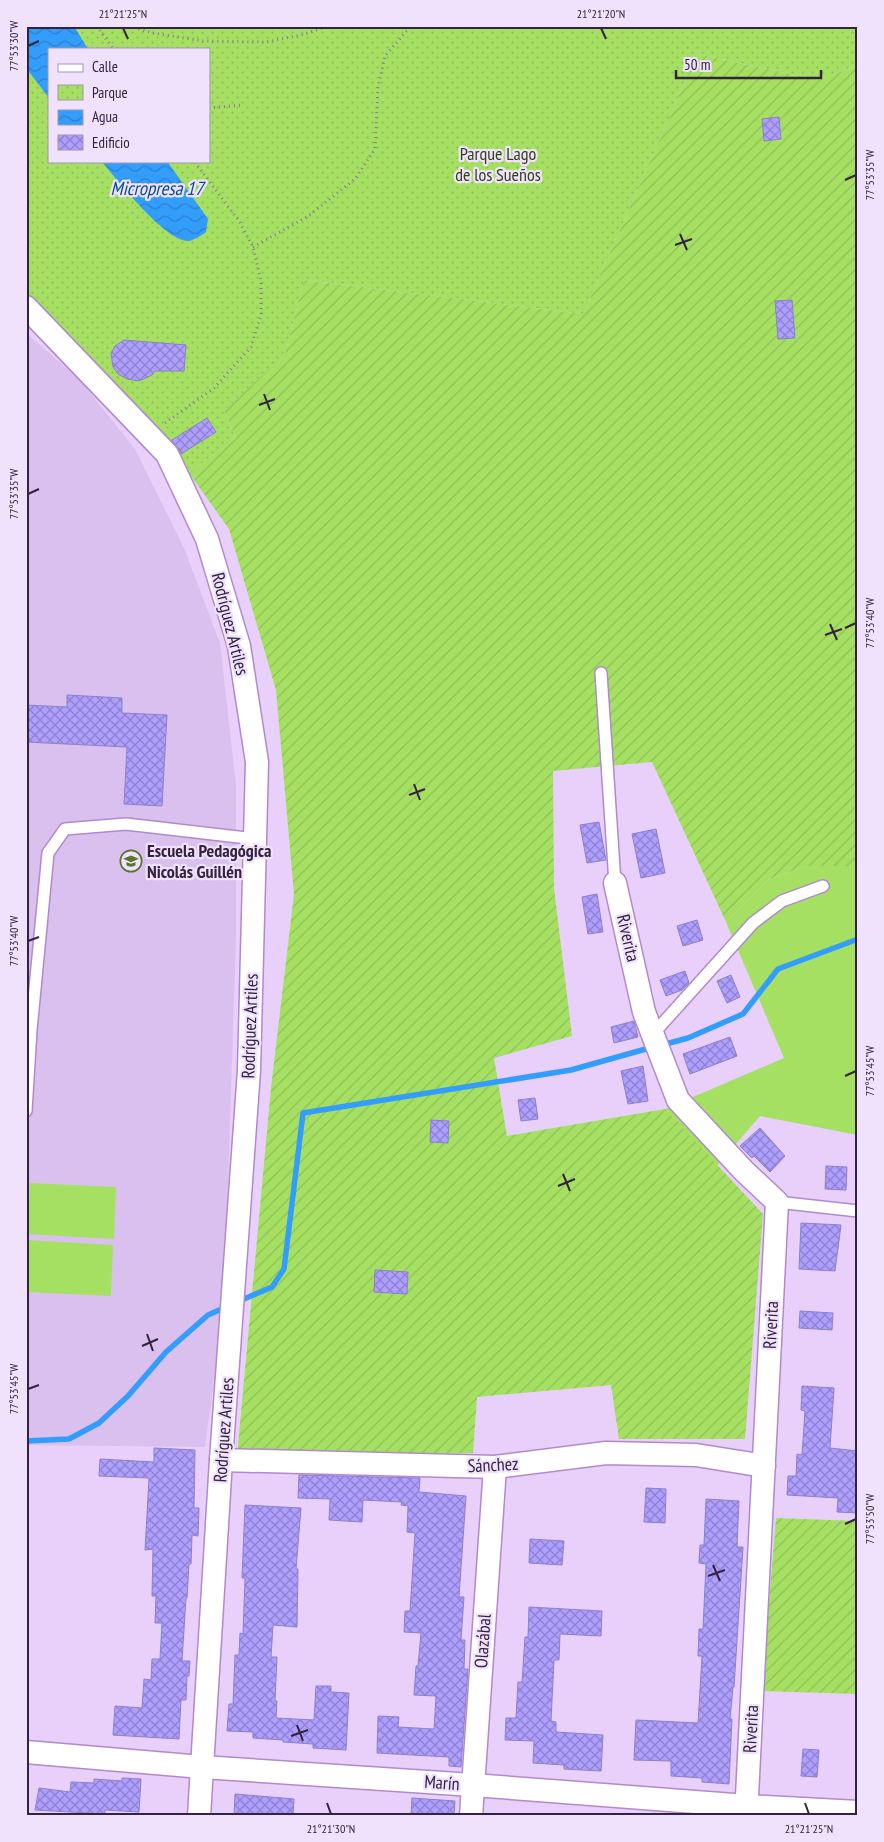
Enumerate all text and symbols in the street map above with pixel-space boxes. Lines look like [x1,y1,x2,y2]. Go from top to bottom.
text: 21°21'25"N [99,6,147,21]
text: 21°21'20"N [577,6,625,21]
text: 77°53'30"W [6,21,21,71]
legend [48,48,210,162]
scale bar [676,48,822,80]
text: 50 m [684,55,710,74]
text: Calle [92,57,118,76]
text: Parque [92,83,128,102]
text: Agua [92,107,118,126]
text: Edificio [92,133,130,152]
park label: Parque Lago de los Sueños [455,142,541,186]
text: 77°53'35"W [862,150,877,200]
water label: Micropresa 17 [111,176,206,200]
text: 77°53'35"W [6,469,21,519]
street label: Rodríguez Artiles [207,570,254,678]
text: 77°53'40"W [862,598,877,648]
place label: Escuela Pedagógica Nicolás Guillén [147,839,272,883]
school or university icon: Escuela Pedagógica Nicolás Guillén [119,849,143,873]
street label: Riverita [612,912,645,964]
text: 77°53'40"W [6,916,21,966]
street label: Rodríguez Artiles [236,973,263,1079]
text: 77°53'45"W [862,1046,877,1096]
street label: Riverita [758,1300,783,1350]
text: 77°53'45"W [6,1364,21,1414]
street label: Rodríguez Artiles [208,1377,239,1483]
street label: Sánchez [467,1452,519,1477]
text: 77°53'50"W [862,1494,877,1544]
street label: Olazábal [469,1612,496,1669]
street label: Riverita [738,1704,763,1754]
street label: Marín [424,1770,460,1795]
text: 21°21'30"N [307,1821,355,1836]
text: 21°21'25"N [785,1821,833,1836]

